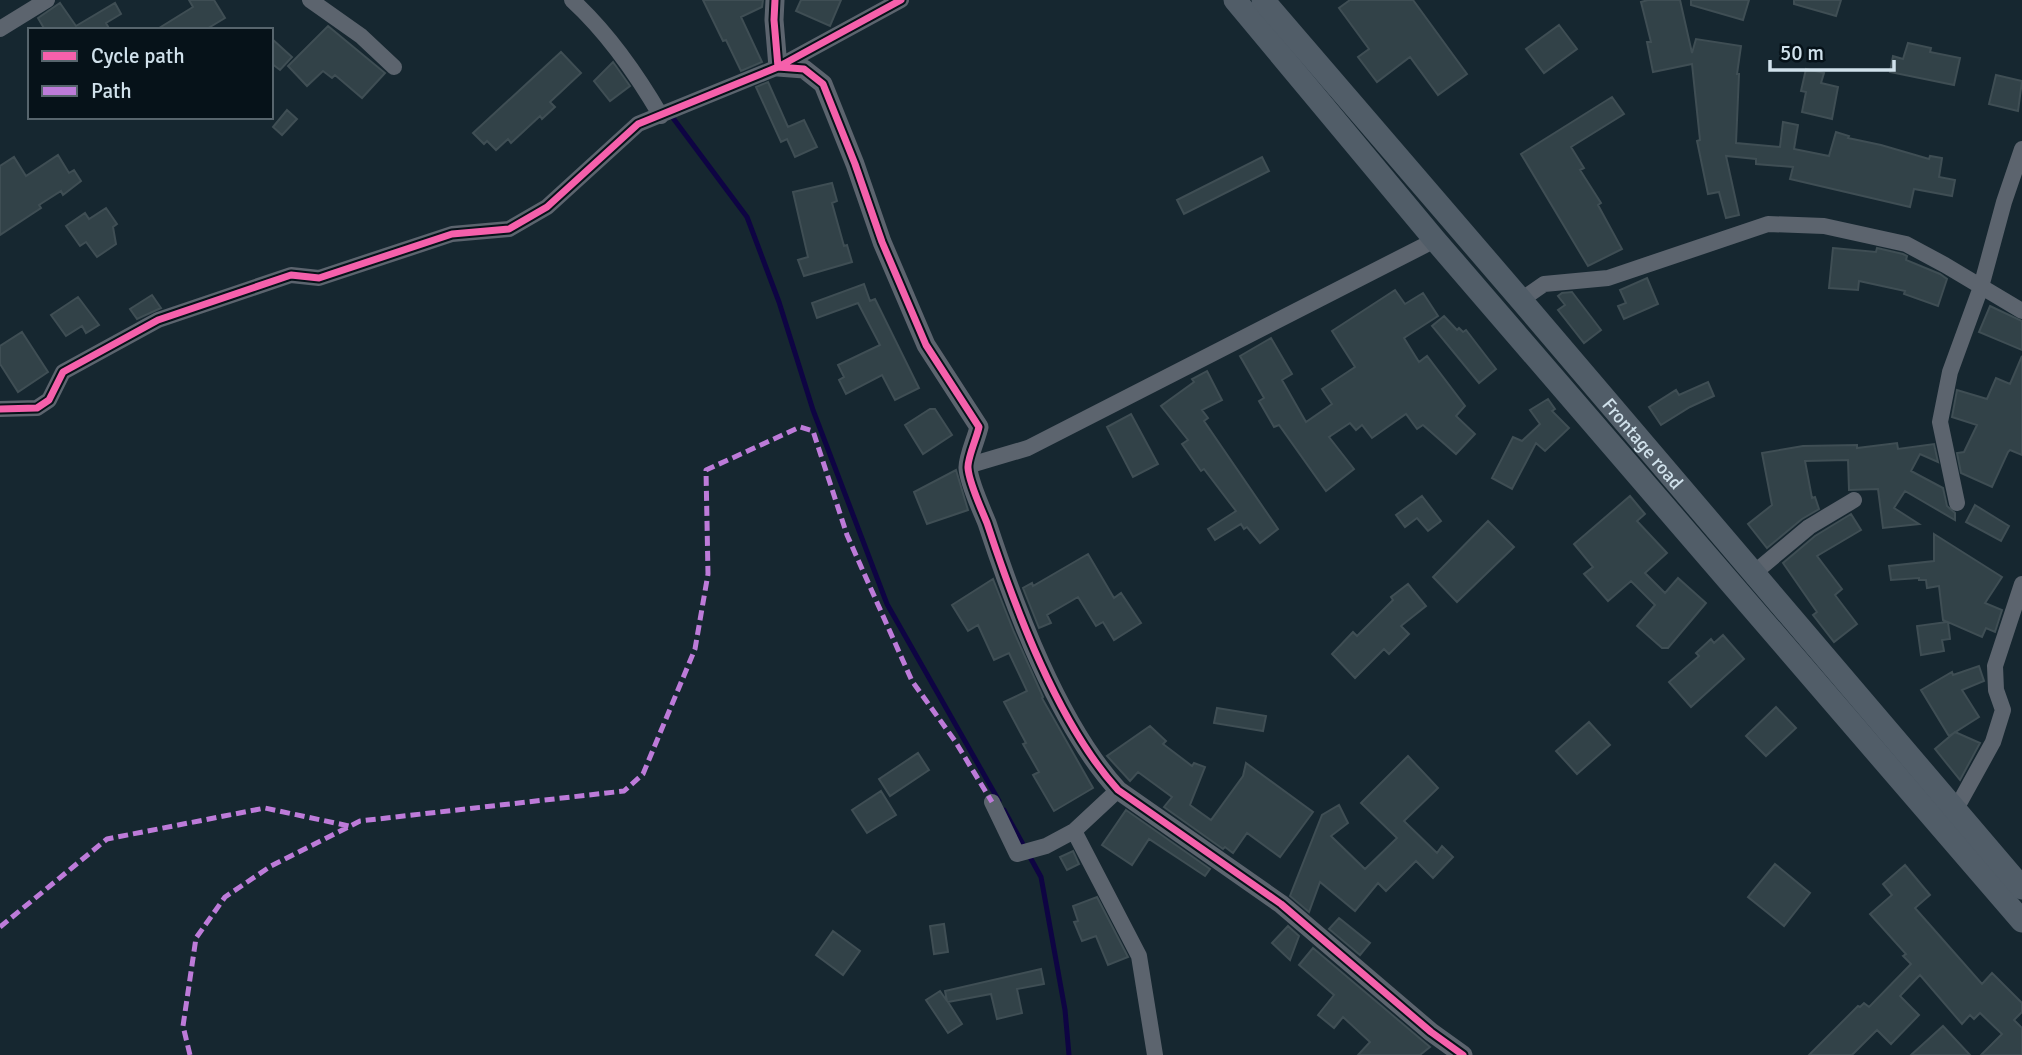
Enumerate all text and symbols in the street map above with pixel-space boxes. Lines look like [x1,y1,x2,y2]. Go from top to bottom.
legend [28,28,273,119]
scale bar [1770,28,1894,72]
text: 50 m [1780,40,1824,66]
text: Cycle path [91,43,185,69]
text: Path [91,78,132,104]
street label: Frontage road [1597,393,1688,495]

